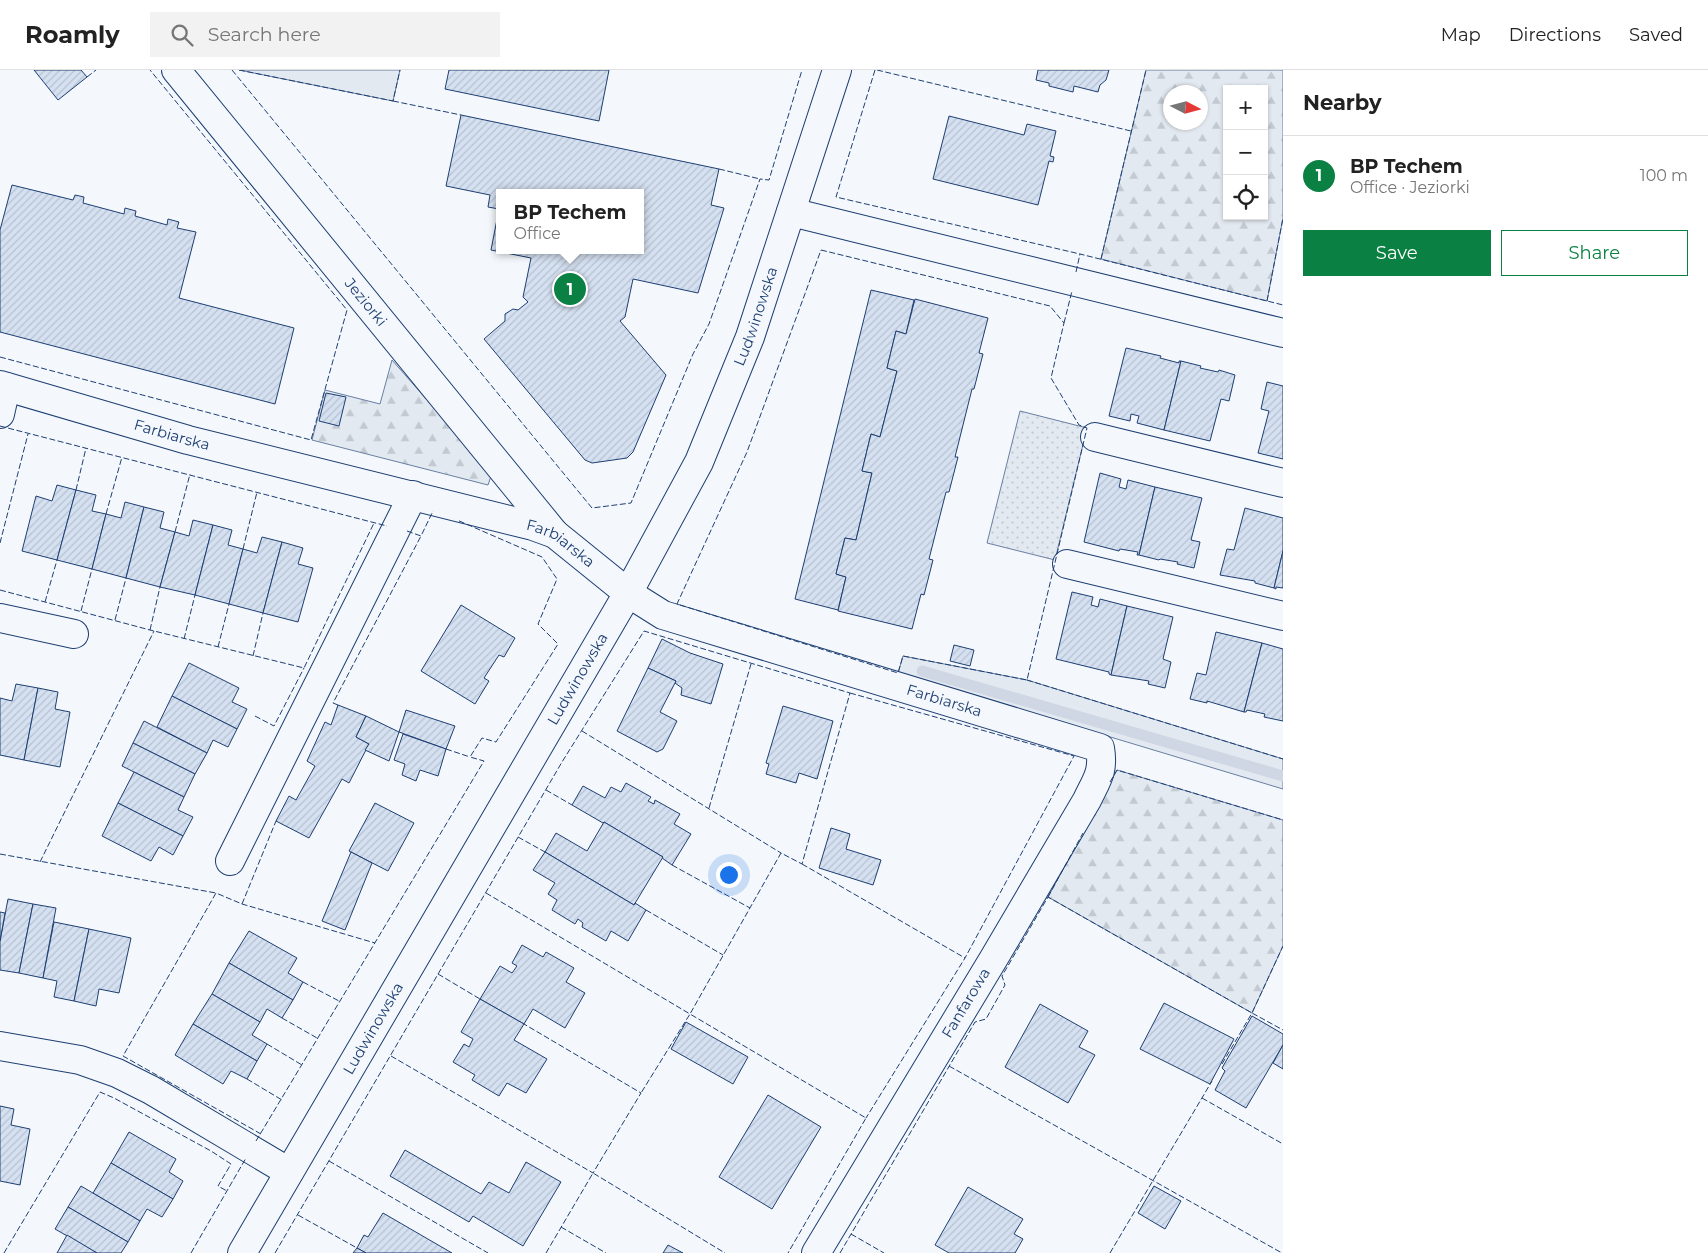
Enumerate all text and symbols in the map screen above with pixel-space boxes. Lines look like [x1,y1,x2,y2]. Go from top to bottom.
search box [150,12,500,57]
text: Roamly [25,20,120,49]
icon: search [168,21,196,49]
text: Search here [208,23,321,46]
text: Map [1441,24,1481,46]
text: Directions [1509,24,1601,46]
text: Saved [1629,24,1683,46]
north arrow [1163,85,1208,130]
map controls [1223,85,1268,220]
button: + [1223,85,1268,130]
text: Nearby [1303,90,1382,115]
button: − [1223,130,1268,175]
text: BP Techem [1350,155,1463,178]
text: 1 [1316,166,1322,185]
text: 100 m [1640,166,1688,185]
button: locate [1223,175,1268,220]
text: Office · Jeziorki [1350,178,1470,197]
popup [496,189,644,254]
text: BP Techem [514,201,626,224]
text: Office [514,224,561,243]
button: Save [1303,230,1491,276]
button: Share [1501,230,1688,276]
street label: Ludwinowska [729,264,781,369]
pin: 1 [554,270,586,308]
street label: Jeziorki [340,273,391,330]
street label: Farbiarska [132,415,212,454]
street label: Farbiarska [525,515,599,571]
street label: Ludwinowska [543,629,612,728]
street label: Farbiarska [904,680,984,721]
your location [716,862,742,888]
street label: Fanfarowa [937,964,994,1041]
street label: Ludwinowska [338,979,407,1078]

